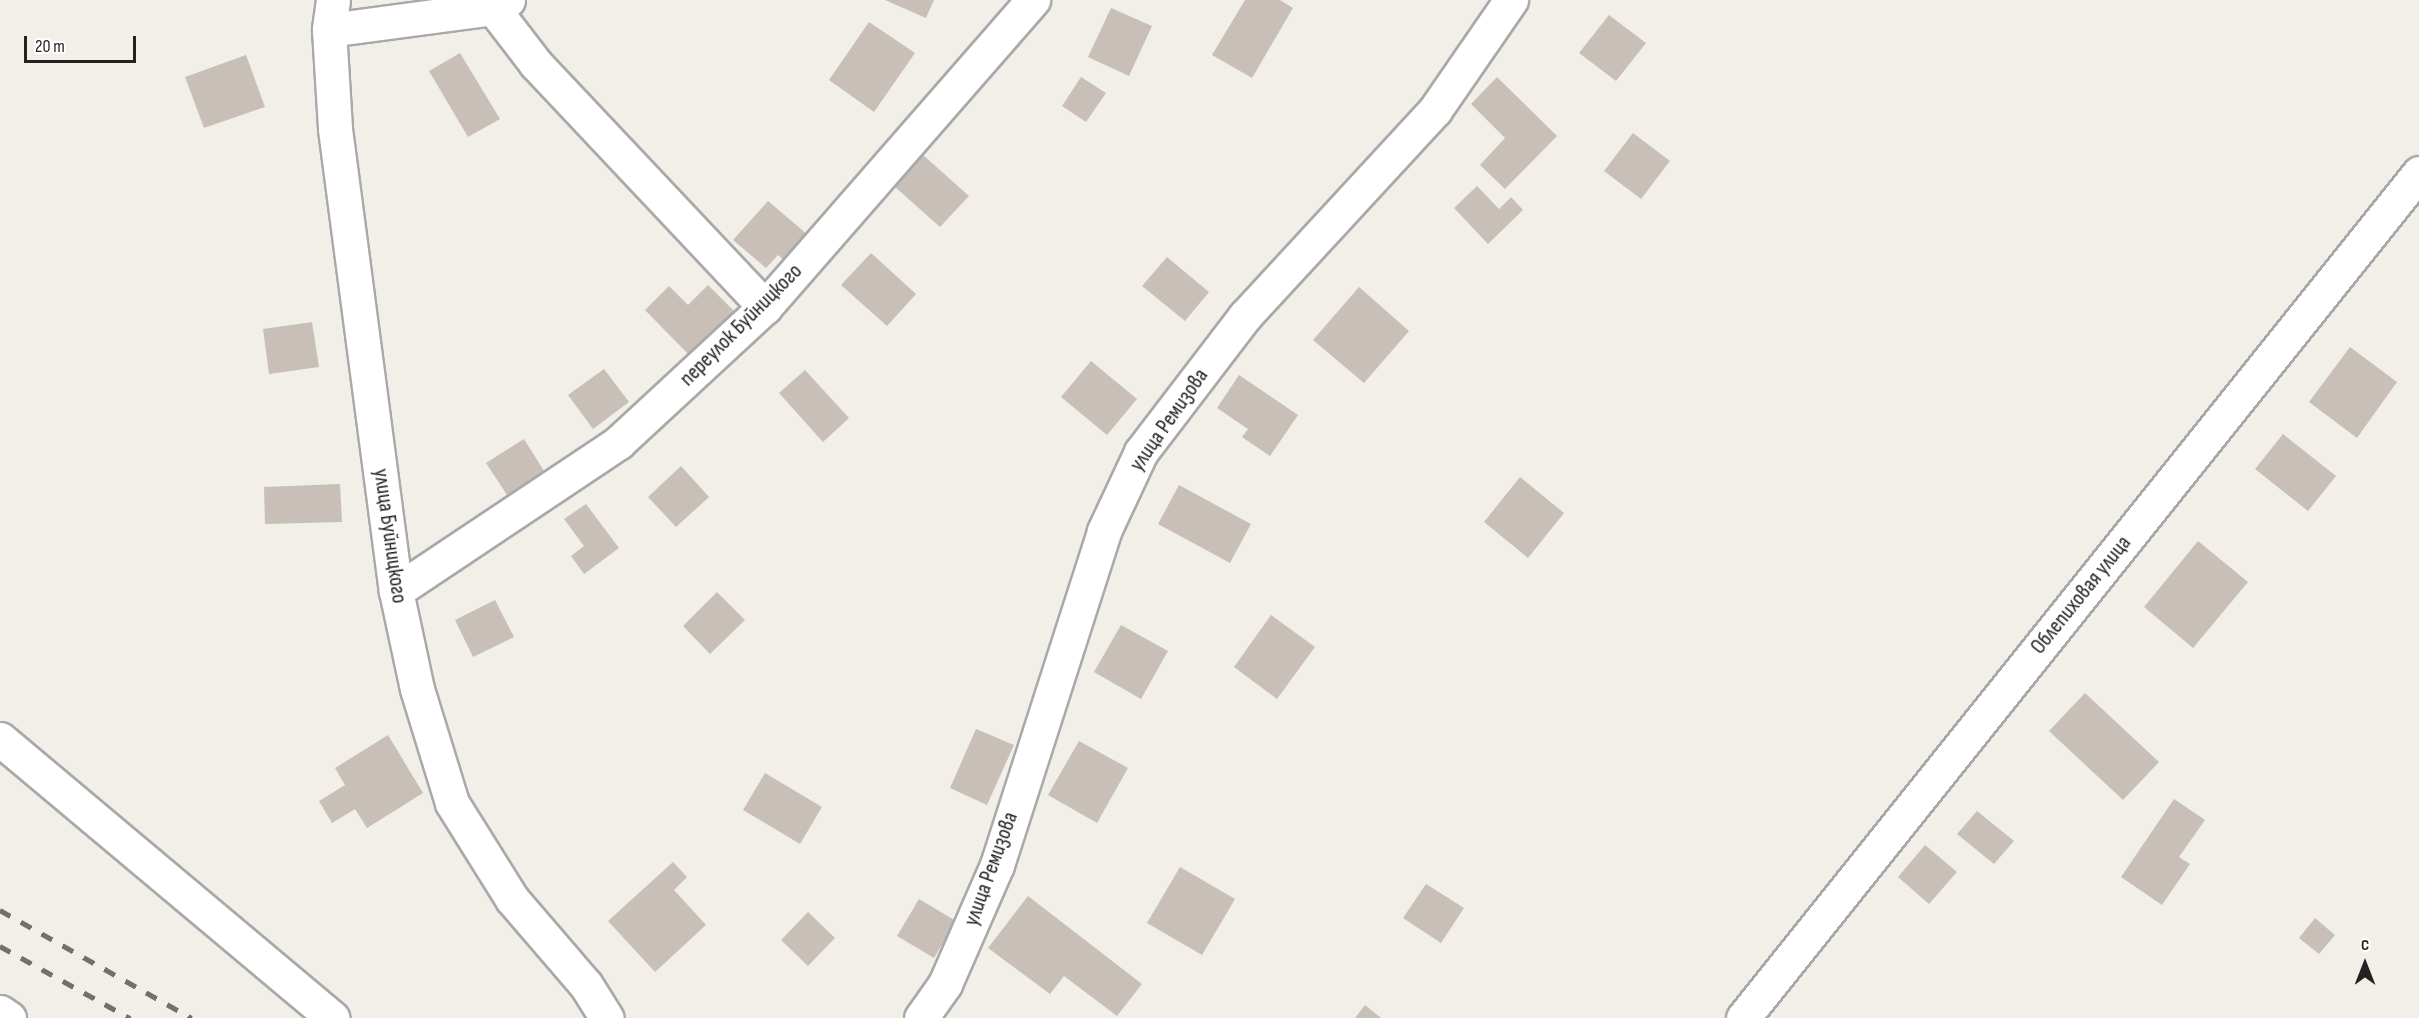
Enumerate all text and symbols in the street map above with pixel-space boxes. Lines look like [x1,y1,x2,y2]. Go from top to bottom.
scale bar [27,24,140,62]
text: 20 m [35,36,65,57]
street label: переулок Буйницкого [674,258,808,392]
street label: улица Ремизова [1124,364,1214,476]
street label: улица Буйницкого [367,467,413,605]
street label: Облепиховая улица [2025,530,2137,660]
street label: улица Ремизова [958,808,1024,930]
north arrow [2335,934,2395,994]
text: С [2361,936,2369,955]

